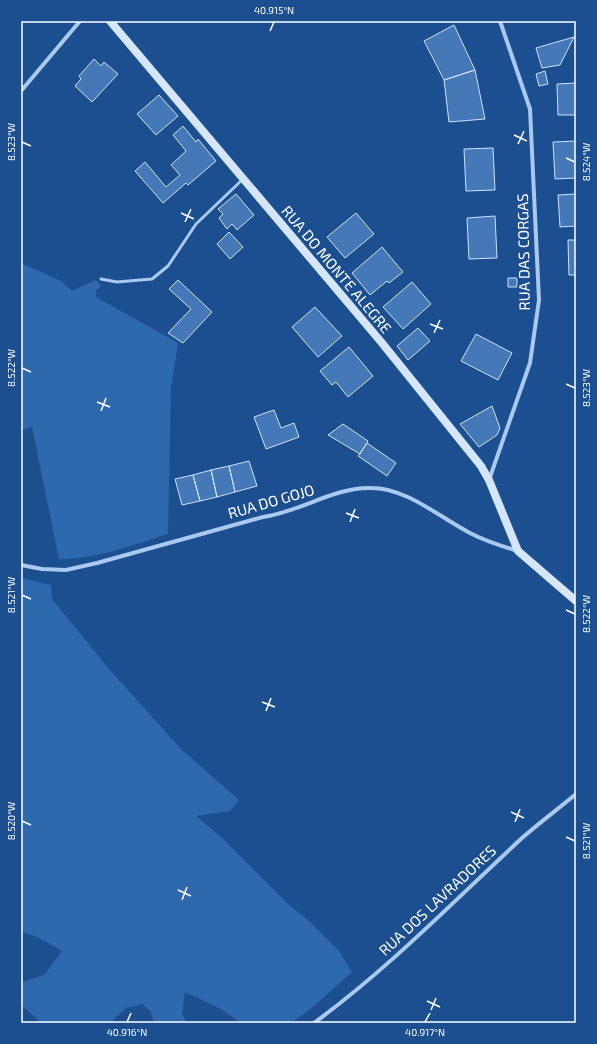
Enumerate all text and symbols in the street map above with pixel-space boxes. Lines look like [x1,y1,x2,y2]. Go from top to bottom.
text: 40.915°N [254,4,294,16]
text: 8.523°W [5,122,17,161]
text: 8.524°W [580,142,592,181]
street label: RUA DAS CORGAS [513,193,533,311]
street label: RUA DO MONTE ALEGRE [278,201,396,337]
text: 8.522°W [5,348,17,387]
text: 8.523°W [580,368,592,407]
street label: RUA DO GOJO [226,480,316,522]
text: 8.521°W [5,576,17,613]
text: 8.522°W [580,594,592,633]
text: 8.520°W [5,801,17,840]
text: 8.521°W [580,822,592,859]
street label: RUA DOS LAVRADORES [375,841,499,959]
text: 40.916°N [107,1026,147,1038]
text: 40.917°N [405,1026,445,1038]

